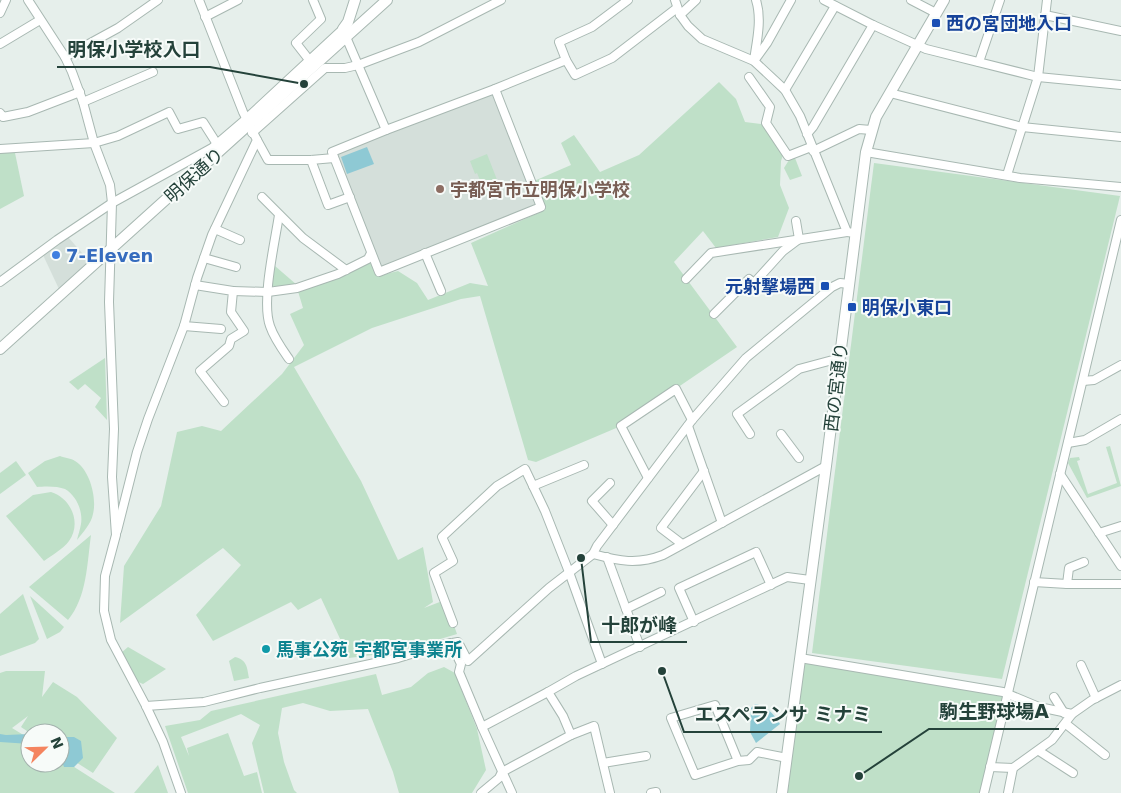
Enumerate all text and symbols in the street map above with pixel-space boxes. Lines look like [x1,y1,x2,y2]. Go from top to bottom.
place label: 西の宮団地入口 [946,13,1072,34]
marker: 西の宮団地入口 [930,17,942,29]
callout: 明保小学校入口 [57,33,210,67]
text: 明保小学校入口 [67,38,201,60]
street label: 明保通り [160,143,228,207]
place label: 宇都宮市立明保小学校 [450,179,630,200]
marker: 宇都宮市立明保小学校 [434,183,446,195]
place label: 7-Eleven [66,245,153,266]
marker: 7-Eleven [50,249,62,261]
place label: 元射撃場西 [725,276,815,297]
marker: 元射撃場西 [819,280,831,292]
place label: 明保小東口 [862,297,952,318]
marker: 明保小東口 [846,301,858,313]
street label: 西の宮通り [820,341,852,433]
callout: 十郎が峰 [591,608,687,642]
text: 十郎が峰 [601,614,677,636]
place label: 馬事公苑 宇都宮事業所 [276,639,462,660]
marker: 馬事公苑 宇都宮事業所 [260,643,272,655]
callout: 駒生野球場A [929,695,1059,729]
callout: エスペランサ ミナミ [684,698,882,732]
text: 駒生野球場A [939,700,1049,722]
text: エスペランサ ミナミ [695,703,871,725]
north arrow [20,723,70,773]
text: N [47,734,67,751]

